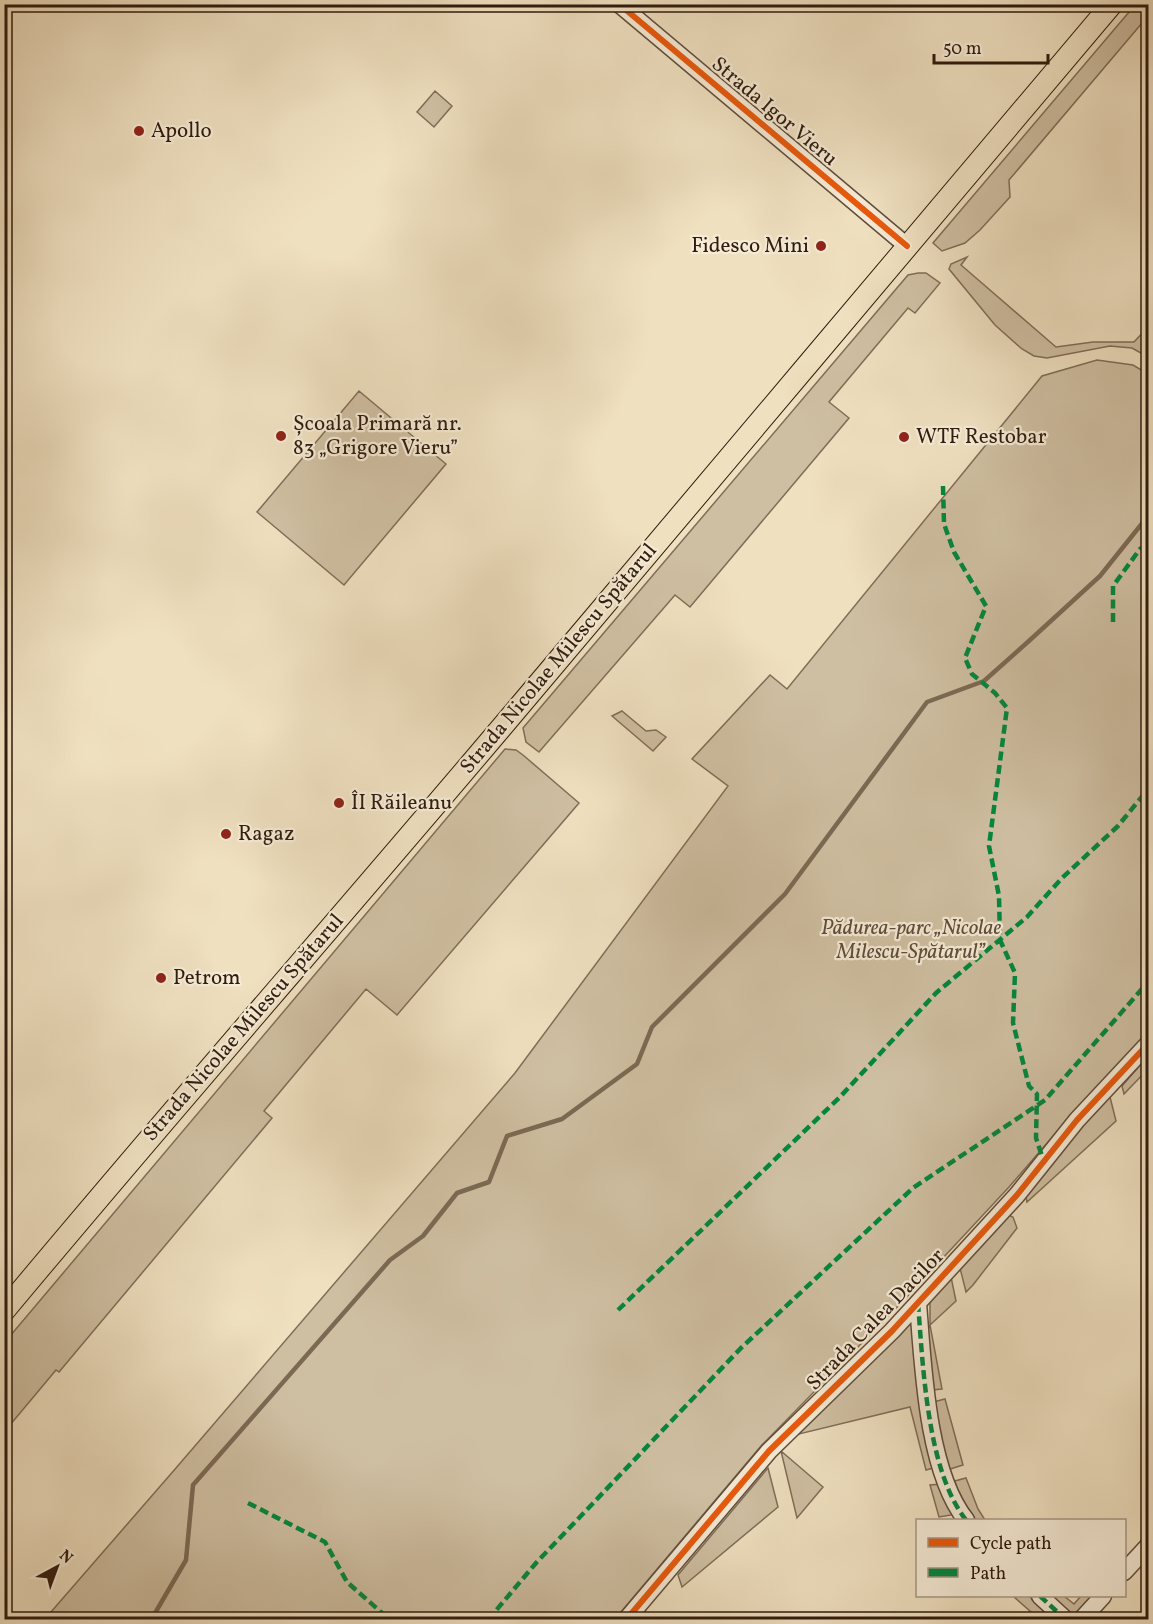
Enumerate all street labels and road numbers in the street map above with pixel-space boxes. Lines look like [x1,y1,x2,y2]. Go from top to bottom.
street label: Strada Igor Vieru [705,51,843,173]
street label: Strada Nicolae Milescu Spătarul [454,537,664,781]
street label: Strada Nicolae Milescu Spătarul [137,908,351,1148]
street label: Strada Calea Dacilor [800,1242,952,1398]

